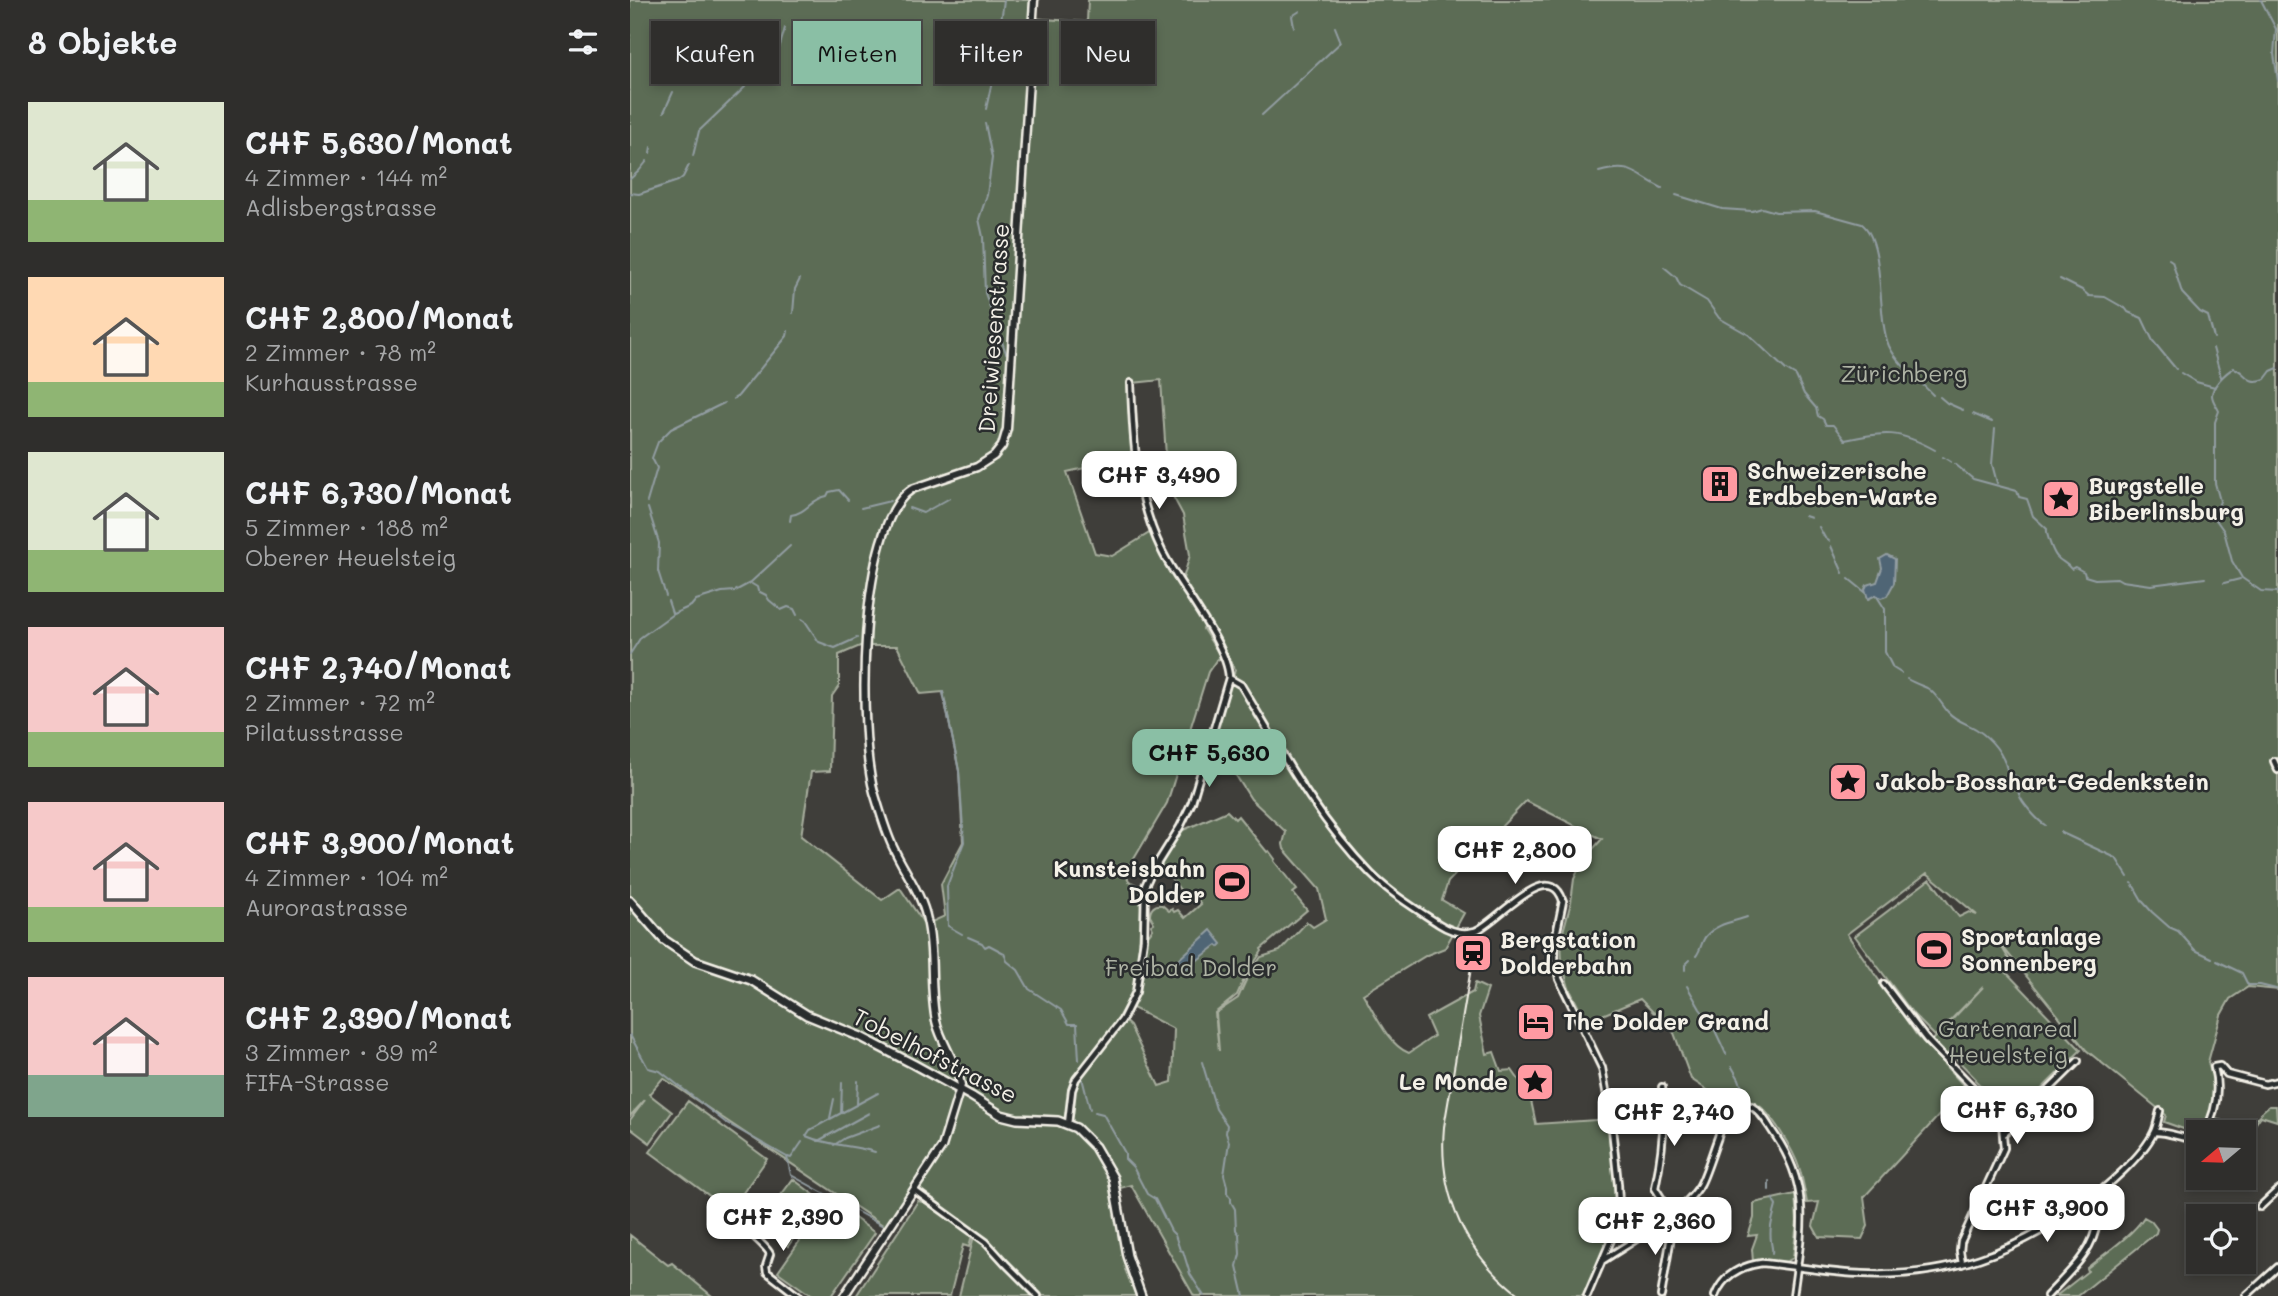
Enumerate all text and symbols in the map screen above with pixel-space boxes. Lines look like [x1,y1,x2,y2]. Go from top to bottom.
chip: Kaufen [651,21,779,84]
chip: Mieten [793,21,921,84]
chip: Filter [935,21,1047,84]
chip: Neu [1061,21,1155,84]
text: 8 Objekte [28,22,177,62]
icon: filters [564,23,602,61]
text: CHF 5,630/Monat [245,122,513,162]
icon: home [84,130,168,214]
text: 4 Zimmer · 144 m² [245,162,447,192]
text: Adlisbergstrasse [245,192,437,222]
street label: Dreiwiesenstrasse [971,222,1015,434]
text: CHF 2,800/Monat [245,297,514,337]
icon: home [84,305,168,389]
text: 2 Zimmer · 78 m² [245,337,436,367]
park label: Zürichberg [1841,358,1967,388]
text: Kurhausstrasse [245,367,418,397]
pin: CHF 3,490 [1079,452,1239,511]
place label: Schweizerische Erdbeben-Warte [1747,455,1937,511]
text: CHF 3,490 [1098,459,1220,489]
building icon: Schweizerische Erdbeben-Warte [1699,463,1741,505]
place label: Burgstelle Biberlinsburg [2088,470,2244,526]
text: CHF 6,730/Monat [245,472,512,512]
place icon: Burgstelle Biberlinsburg [2040,478,2082,520]
icon: home [84,480,168,564]
text: 5 Zimmer · 188 m² [245,512,448,542]
text: Oberer Heuelsteig [245,542,456,572]
text: CHF 2,740/Monat [245,647,511,687]
icon: home [84,655,168,739]
text: 2 Zimmer · 72 m² [245,687,435,717]
text: Pilatusstrasse [245,717,404,747]
pin: CHF 5,630 [1129,730,1289,789]
text: CHF 5,630 [1148,737,1270,767]
place icon: Jakob-Bosshart-Gedenkstein [1827,761,1869,803]
place label: Jakob-Bosshart-Gedenkstein [1875,766,2209,796]
text: CHF 3,900/Monat [245,822,514,862]
pin: CHF 2,800 [1435,826,1595,886]
icon: home [84,830,168,914]
text: CHF 2,800 [1454,834,1576,864]
place label: Kunsteisbahn Dolder [1053,853,1205,909]
sports icon: Kunsteisbahn Dolder [1211,861,1253,903]
text: 4 Zimmer · 104 m² [245,862,448,892]
text: Aurorastrasse [245,892,408,922]
place label: Sportanlage Sonnenberg [1961,921,2101,977]
place label: Bergstation Dolderbahn [1500,924,1636,980]
sports icon: Sportanlage Sonnenberg [1913,929,1955,971]
station icon: Bergstation Dolderbahn [1452,932,1494,974]
park label: Freibad Dolder [1105,952,1277,982]
text: CHF 2,390/Monat [245,997,512,1037]
street label: Tobelhofstrasse [848,1001,1023,1109]
hotel icon: The Dolder Grand [1515,1001,1557,1043]
icon: home [84,1005,168,1089]
place label: The Dolder Grand [1563,1006,1769,1036]
park label: Gartenareal Heuelsteig [1938,1013,2078,1069]
text: 3 Zimmer · 89 m² [245,1037,437,1067]
place icon: Le Monde [1514,1061,1556,1103]
place label: Le Monde [1399,1066,1508,1096]
text: FIFA-Strasse [245,1067,389,1097]
pin: CHF 6,730 [1937,1086,2097,1146]
pin: CHF 2,740 [1594,1088,1754,1148]
text: CHF 6,730 [1957,1094,2077,1124]
text: CHF 2,740 [1614,1096,1734,1126]
north arrow [2186,1120,2256,1190]
map controls [2186,1120,2256,1274]
pin: CHF 3,900 [1967,1184,2127,1244]
text: CHF 3,900 [1986,1192,2108,1222]
pin: CHF 2,390 [703,1194,863,1253]
pin: CHF 2,360 [1575,1198,1735,1257]
text: CHF 2,390 [723,1201,843,1231]
button: locate [2186,1204,2256,1274]
text: CHF 2,360 [1594,1205,1716,1235]

